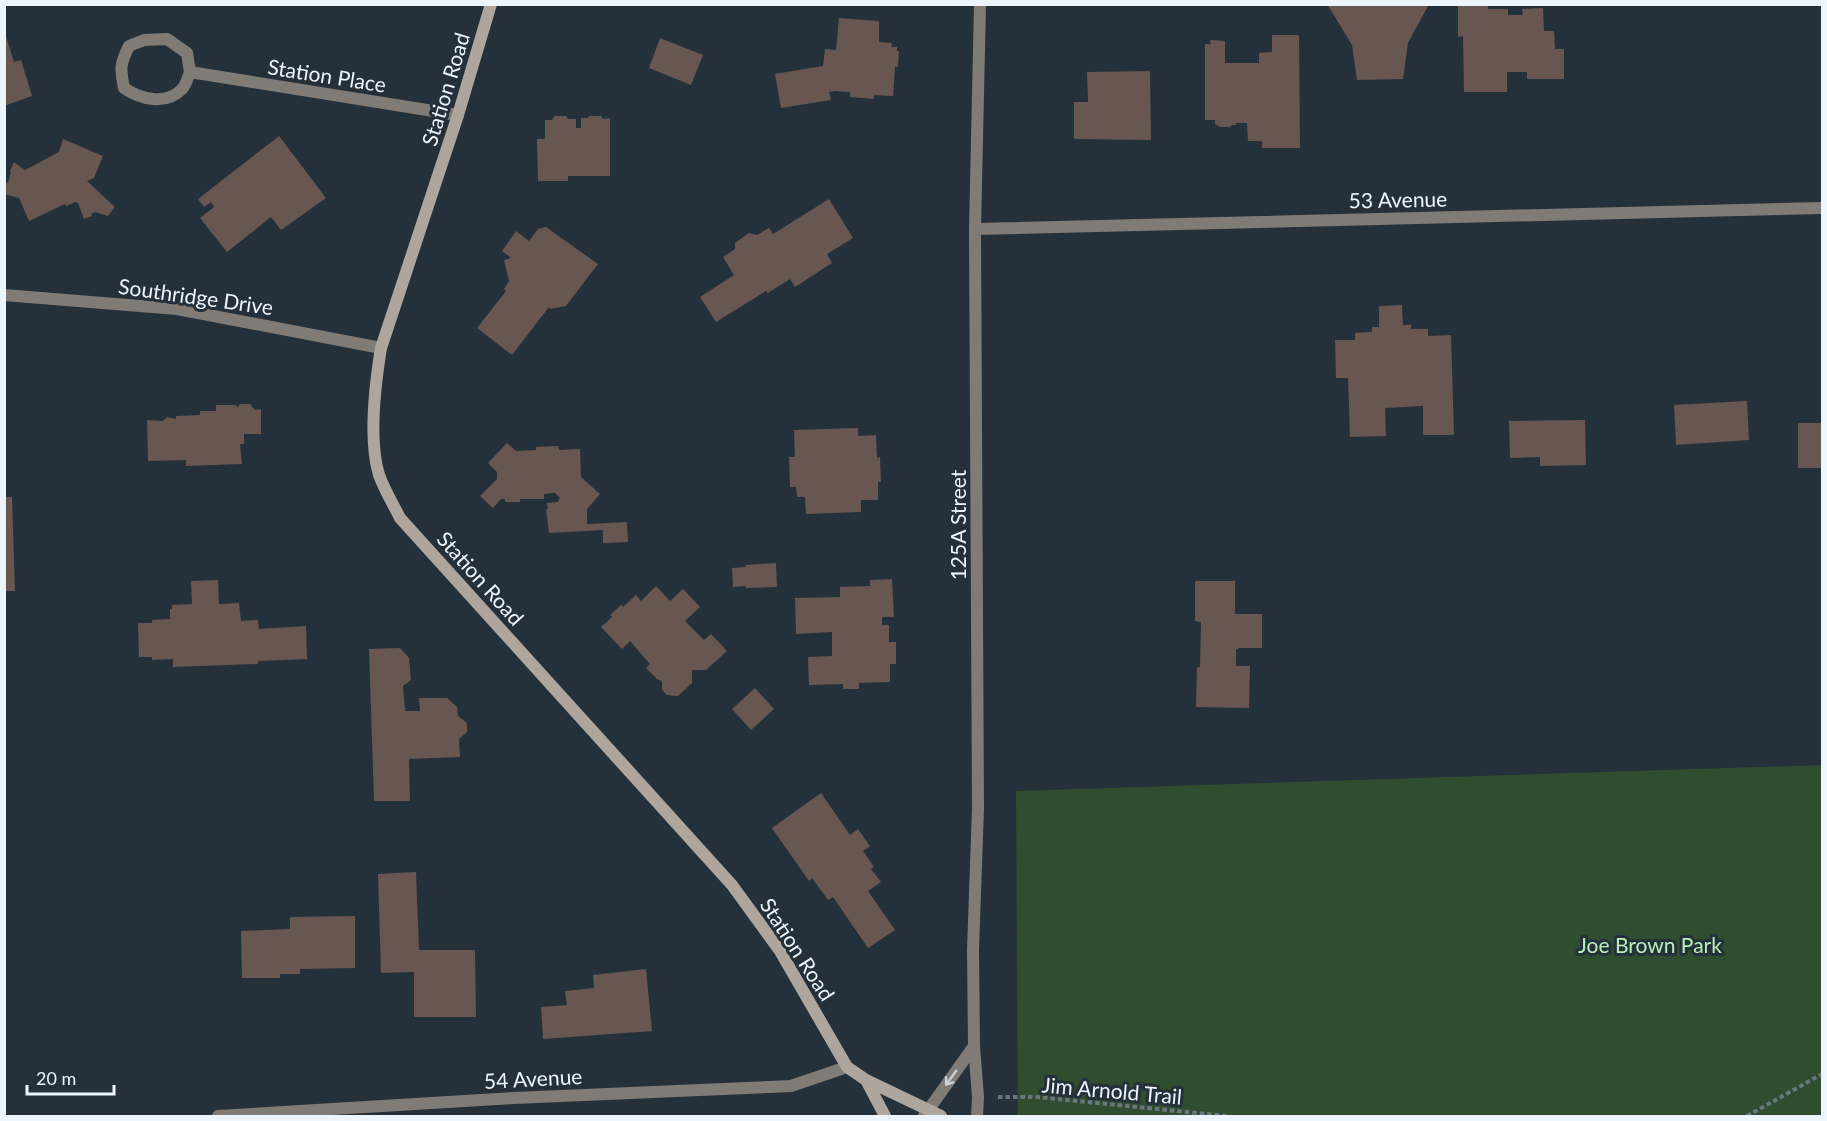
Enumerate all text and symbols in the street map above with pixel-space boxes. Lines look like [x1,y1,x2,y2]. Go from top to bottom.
street label: Station Road [416,29,474,149]
street label: Station Place [266,53,388,97]
street label: 53 Avenue [1349,186,1447,212]
street label: Southridge Drive [117,273,275,319]
street label: 125A Street [945,469,970,580]
street label: Station Road [432,526,530,630]
street label: Station Road [756,893,840,1005]
park label: Joe Brown Park [1578,932,1722,957]
scale bar [27,1058,114,1096]
street label: 54 Avenue [483,1063,583,1093]
text: 20 m [36,1067,76,1089]
one-way arrow [945,1069,957,1085]
street label: Jim Arnold Trail [1041,1071,1183,1109]

